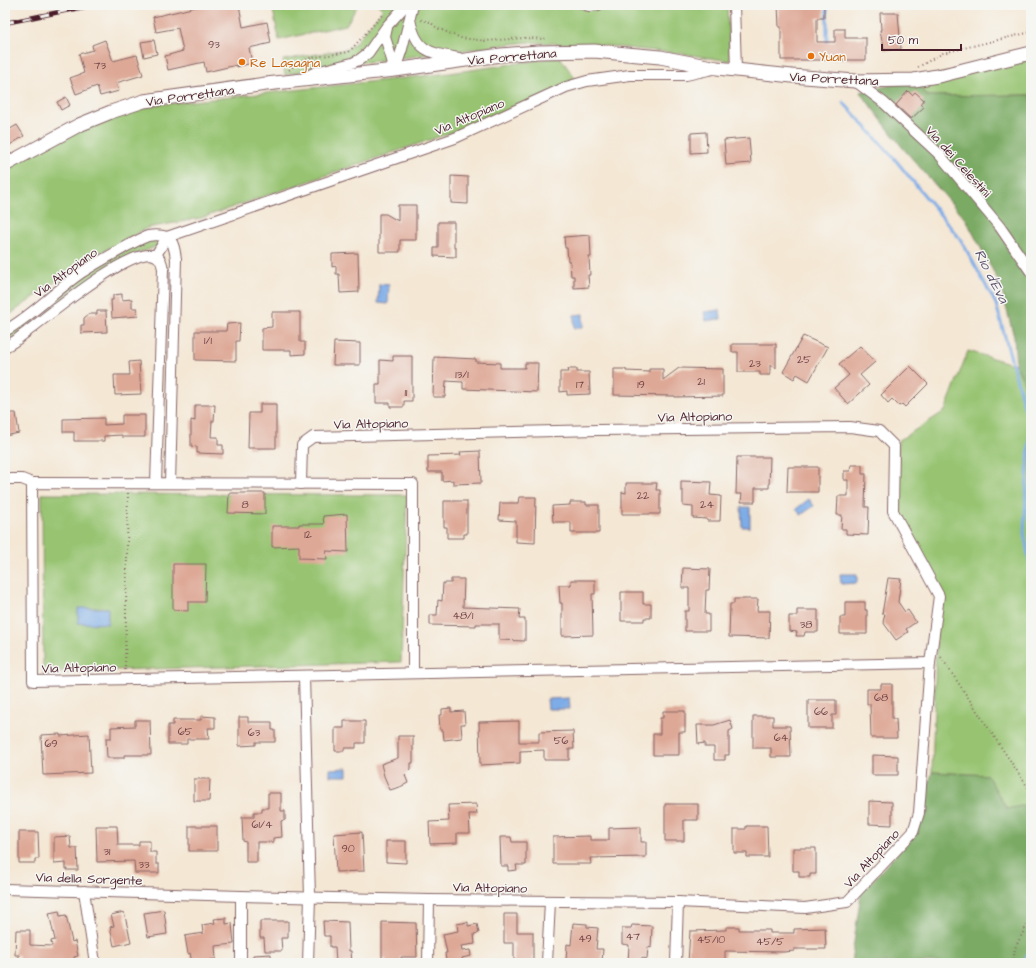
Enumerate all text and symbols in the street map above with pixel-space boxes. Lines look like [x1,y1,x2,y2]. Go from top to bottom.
scale bar [882,26,961,52]
text: 50 m [888,32,919,49]
house number: 93 [208,37,220,52]
street label: Via Porrettana [467,44,558,70]
place label: Yuan [819,48,846,66]
marker: Yuan [806,51,816,61]
place label: Re Lasagna [250,54,320,73]
marker: Re Lasagna [237,57,247,67]
house number: 73 [94,58,107,73]
street label: Via Porrettana [789,68,879,90]
street label: Via Porrettana [145,81,236,111]
street label: Via Altopiano [432,94,508,140]
street label: Via dei Celestini [921,122,995,201]
street label: Via Altopiano [30,243,102,302]
water label: Rio d'Eva [969,246,1014,307]
house number: 1/1 [204,333,212,348]
house number: 25 [797,352,811,367]
house number: 23 [749,356,761,371]
house number: 13/1 [455,367,469,382]
house number: 21 [697,374,705,389]
house number: 17 [576,377,584,392]
house number: 19 [637,377,645,392]
house number: 11 [405,385,408,400]
street label: Via Altopiano [658,407,733,427]
street label: Via Altopiano [334,414,409,434]
house number: 22 [637,488,650,503]
house number: 8 [241,497,249,512]
house number: 24 [700,497,714,512]
house number: 12 [304,527,313,542]
house number: 48/1 [452,608,474,623]
house number: 38 [800,617,812,632]
street label: Via Altopiano [42,658,117,678]
house number: 68 [874,690,888,705]
house number: 66 [814,704,828,719]
house number: 65 [178,724,193,739]
house number: 63 [248,725,261,740]
house number: 64 [774,730,789,745]
house number: 56 [554,733,568,748]
house number: 69 [44,736,58,751]
house number: 61/4 [252,817,273,832]
street label: Via Altopiano [840,825,904,892]
house number: 90 [341,841,355,856]
house number: 31 [103,844,111,859]
house number: 33 [138,857,150,872]
street label: Via della Sorgente [35,868,143,891]
street label: Via Altopiano [453,878,528,898]
house number: 47 [626,929,640,944]
house number: 49 [578,931,592,946]
house number: 45/10 [697,932,725,947]
house number: 45/5 [756,934,784,949]

